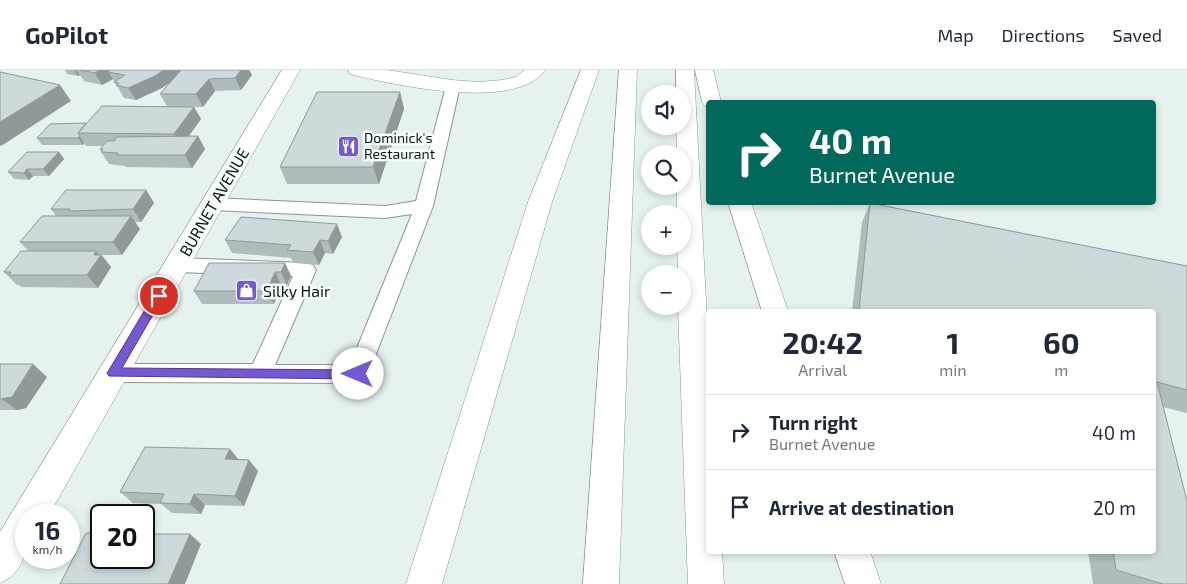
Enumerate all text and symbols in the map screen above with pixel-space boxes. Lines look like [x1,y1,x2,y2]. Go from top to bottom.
text: GoPilot [25,20,108,49]
text: Map [937,24,974,46]
text: Directions [1002,24,1085,46]
text: Saved [1113,24,1162,46]
map controls [641,85,691,315]
button: sound [641,85,691,135]
text: 40 m [809,119,892,161]
icon: right [726,120,791,185]
place label: Dominick's Restaurant [364,129,435,162]
restaurant icon: Dominick's Restaurant [336,134,360,158]
street label: BURNET AVENUE [175,144,252,259]
button: search [641,145,691,195]
text: Burnet Avenue [809,161,955,187]
button: + [641,205,691,255]
button: − [641,265,691,315]
pin [138,275,180,317]
shop icon: Silky Hair [235,279,259,303]
place label: Silky Hair [263,281,331,300]
icon: arrive [145,282,173,310]
text: 20:42 [782,324,863,360]
text: 1 [947,324,959,360]
text: 60 [1043,324,1080,360]
position arrow [331,347,383,399]
text: Arrival [798,360,847,379]
text: min [939,360,967,379]
text: m [1054,360,1068,379]
text: Turn right [769,411,857,434]
icon: right [726,418,754,446]
text: 40 m [1092,421,1136,444]
text: Burnet Avenue [769,434,875,453]
icon: arrive [726,493,754,521]
text: Arrive at destination [769,496,954,519]
text: 20 m [1093,496,1136,519]
speed limit sign: 20 [90,504,155,569]
text: 16 [35,515,60,545]
text: km/h [33,542,62,556]

